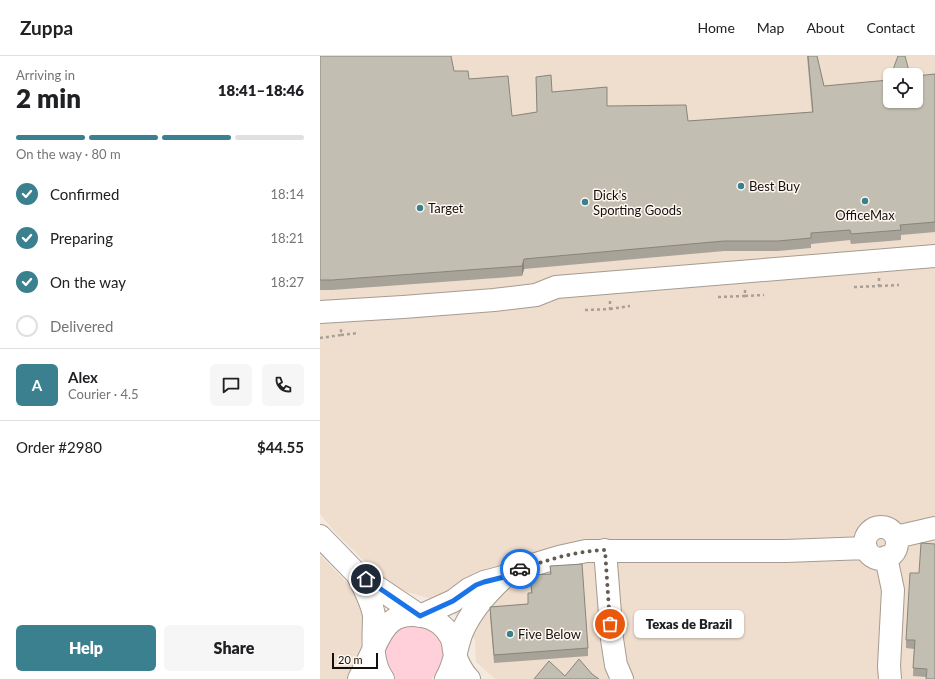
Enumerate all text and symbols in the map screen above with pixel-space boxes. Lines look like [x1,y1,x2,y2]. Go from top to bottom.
text: Zuppa [20,16,73,39]
text: Home [697,19,735,36]
text: Map [757,19,784,36]
text: About [806,19,844,36]
text: Contact [866,19,915,36]
text: Arriving in [16,67,75,83]
map controls [883,68,923,108]
button: locate [883,68,923,108]
text: 18:41–18:46 [218,81,304,99]
text: 2 min [16,82,81,114]
text: On the way · 80 m [16,146,121,162]
place label: Best Buy [749,178,800,194]
marker: Best Buy [736,181,746,191]
icon: check [16,183,38,205]
text: Confirmed [50,185,119,203]
text: 18:14 [271,186,304,202]
place label: Dick's Sporting Goods [593,187,682,218]
marker: OfficeMax [860,196,870,206]
marker: Dick's Sporting Goods [580,197,590,207]
place label: Target [428,200,464,216]
marker: Target [415,203,425,213]
place label: OfficeMax [835,207,895,223]
icon: check [16,227,38,249]
text: Preparing [50,229,113,247]
text: 18:21 [271,230,304,246]
icon: check [16,271,38,293]
text: On the way [50,273,126,291]
text: 18:27 [271,274,304,290]
text: Delivered [50,317,113,335]
button: chat [210,364,252,406]
button: phone [262,364,304,406]
text: Alex [68,368,98,386]
text: A [32,376,42,394]
text: Courier · 4.5 [68,386,139,402]
text: Order #2980 [16,438,102,456]
text: $44.55 [257,438,304,456]
courier [500,549,540,589]
icon: car [509,558,531,580]
pin [349,562,383,596]
icon: home [355,568,377,590]
pin [593,607,627,641]
callout: Texas de Brazil [634,610,744,638]
icon: bag [599,613,621,635]
text: Texas de Brazil [646,616,732,632]
button: Help [16,625,156,671]
button: Share [164,625,304,671]
place label: Five Below [518,626,581,642]
marker: Five Below [505,629,515,639]
scale bar [332,651,378,670]
text: 20 m [338,653,363,666]

